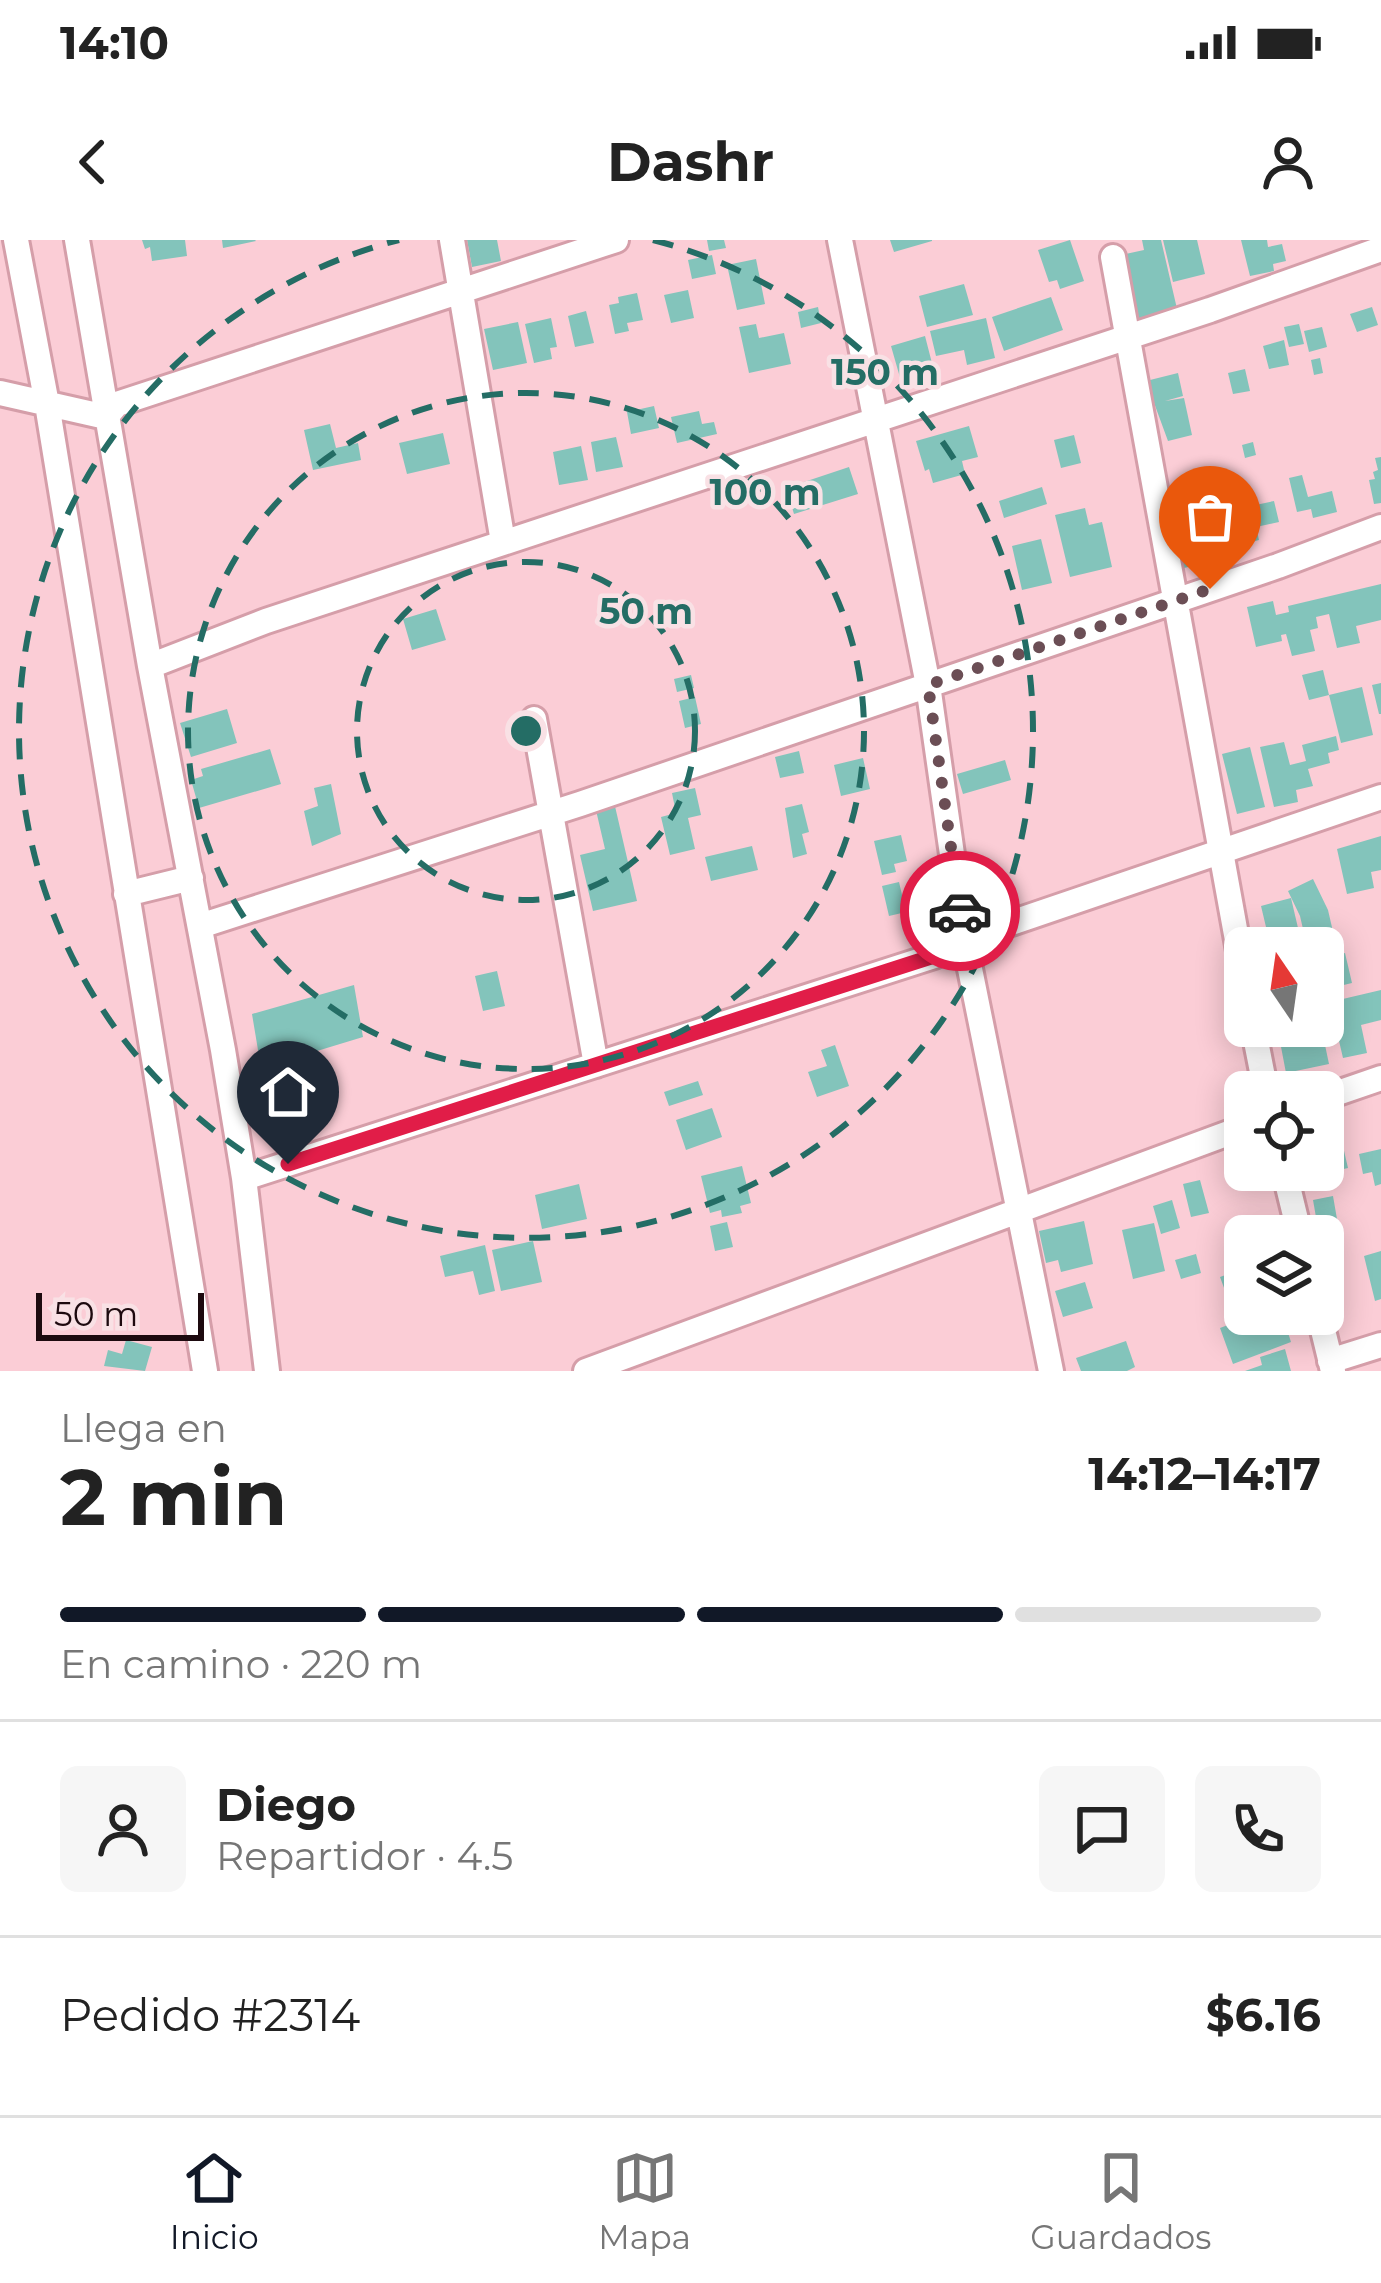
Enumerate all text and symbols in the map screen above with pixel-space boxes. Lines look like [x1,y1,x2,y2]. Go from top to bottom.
text: 14:10 [60,15,169,70]
icon: back [60,129,126,195]
text: Dashr [607,129,774,195]
icon: person [1255,129,1321,195]
text: 150 m [831,350,939,394]
pin [1159,466,1261,589]
text: 100 m [710,470,820,514]
icon: bag [1177,484,1243,550]
text: 50 m [599,589,693,633]
centre of rings [505,710,547,752]
courier [900,851,1020,971]
icon: car [927,878,993,944]
north arrow [1224,927,1344,1047]
map controls [1224,927,1344,1335]
pin [237,1041,339,1164]
icon: home [255,1059,321,1125]
button: locate [1224,1071,1344,1191]
button: layers [1224,1215,1344,1335]
scale bar [36,1287,204,1340]
text: 50 m [54,1294,138,1334]
text: Llega en [60,1404,227,1452]
text: 14:12–14:17 [1088,1446,1321,1501]
text: 2 min [60,1449,287,1545]
text: En camino · 220 m [60,1640,422,1688]
button: person [60,1766,186,1892]
button: chat [1039,1766,1165,1892]
button: phone [1195,1766,1321,1892]
text: Diego [216,1777,356,1832]
text: Repartidor · 4.5 [216,1832,513,1880]
text: Pedido #2314 [60,1987,360,2042]
text: $6.16 [1206,1987,1321,2042]
tab: Inicio [170,2145,259,2257]
tab: Mapa [598,2145,691,2257]
tab: Guardados [1030,2145,1211,2257]

